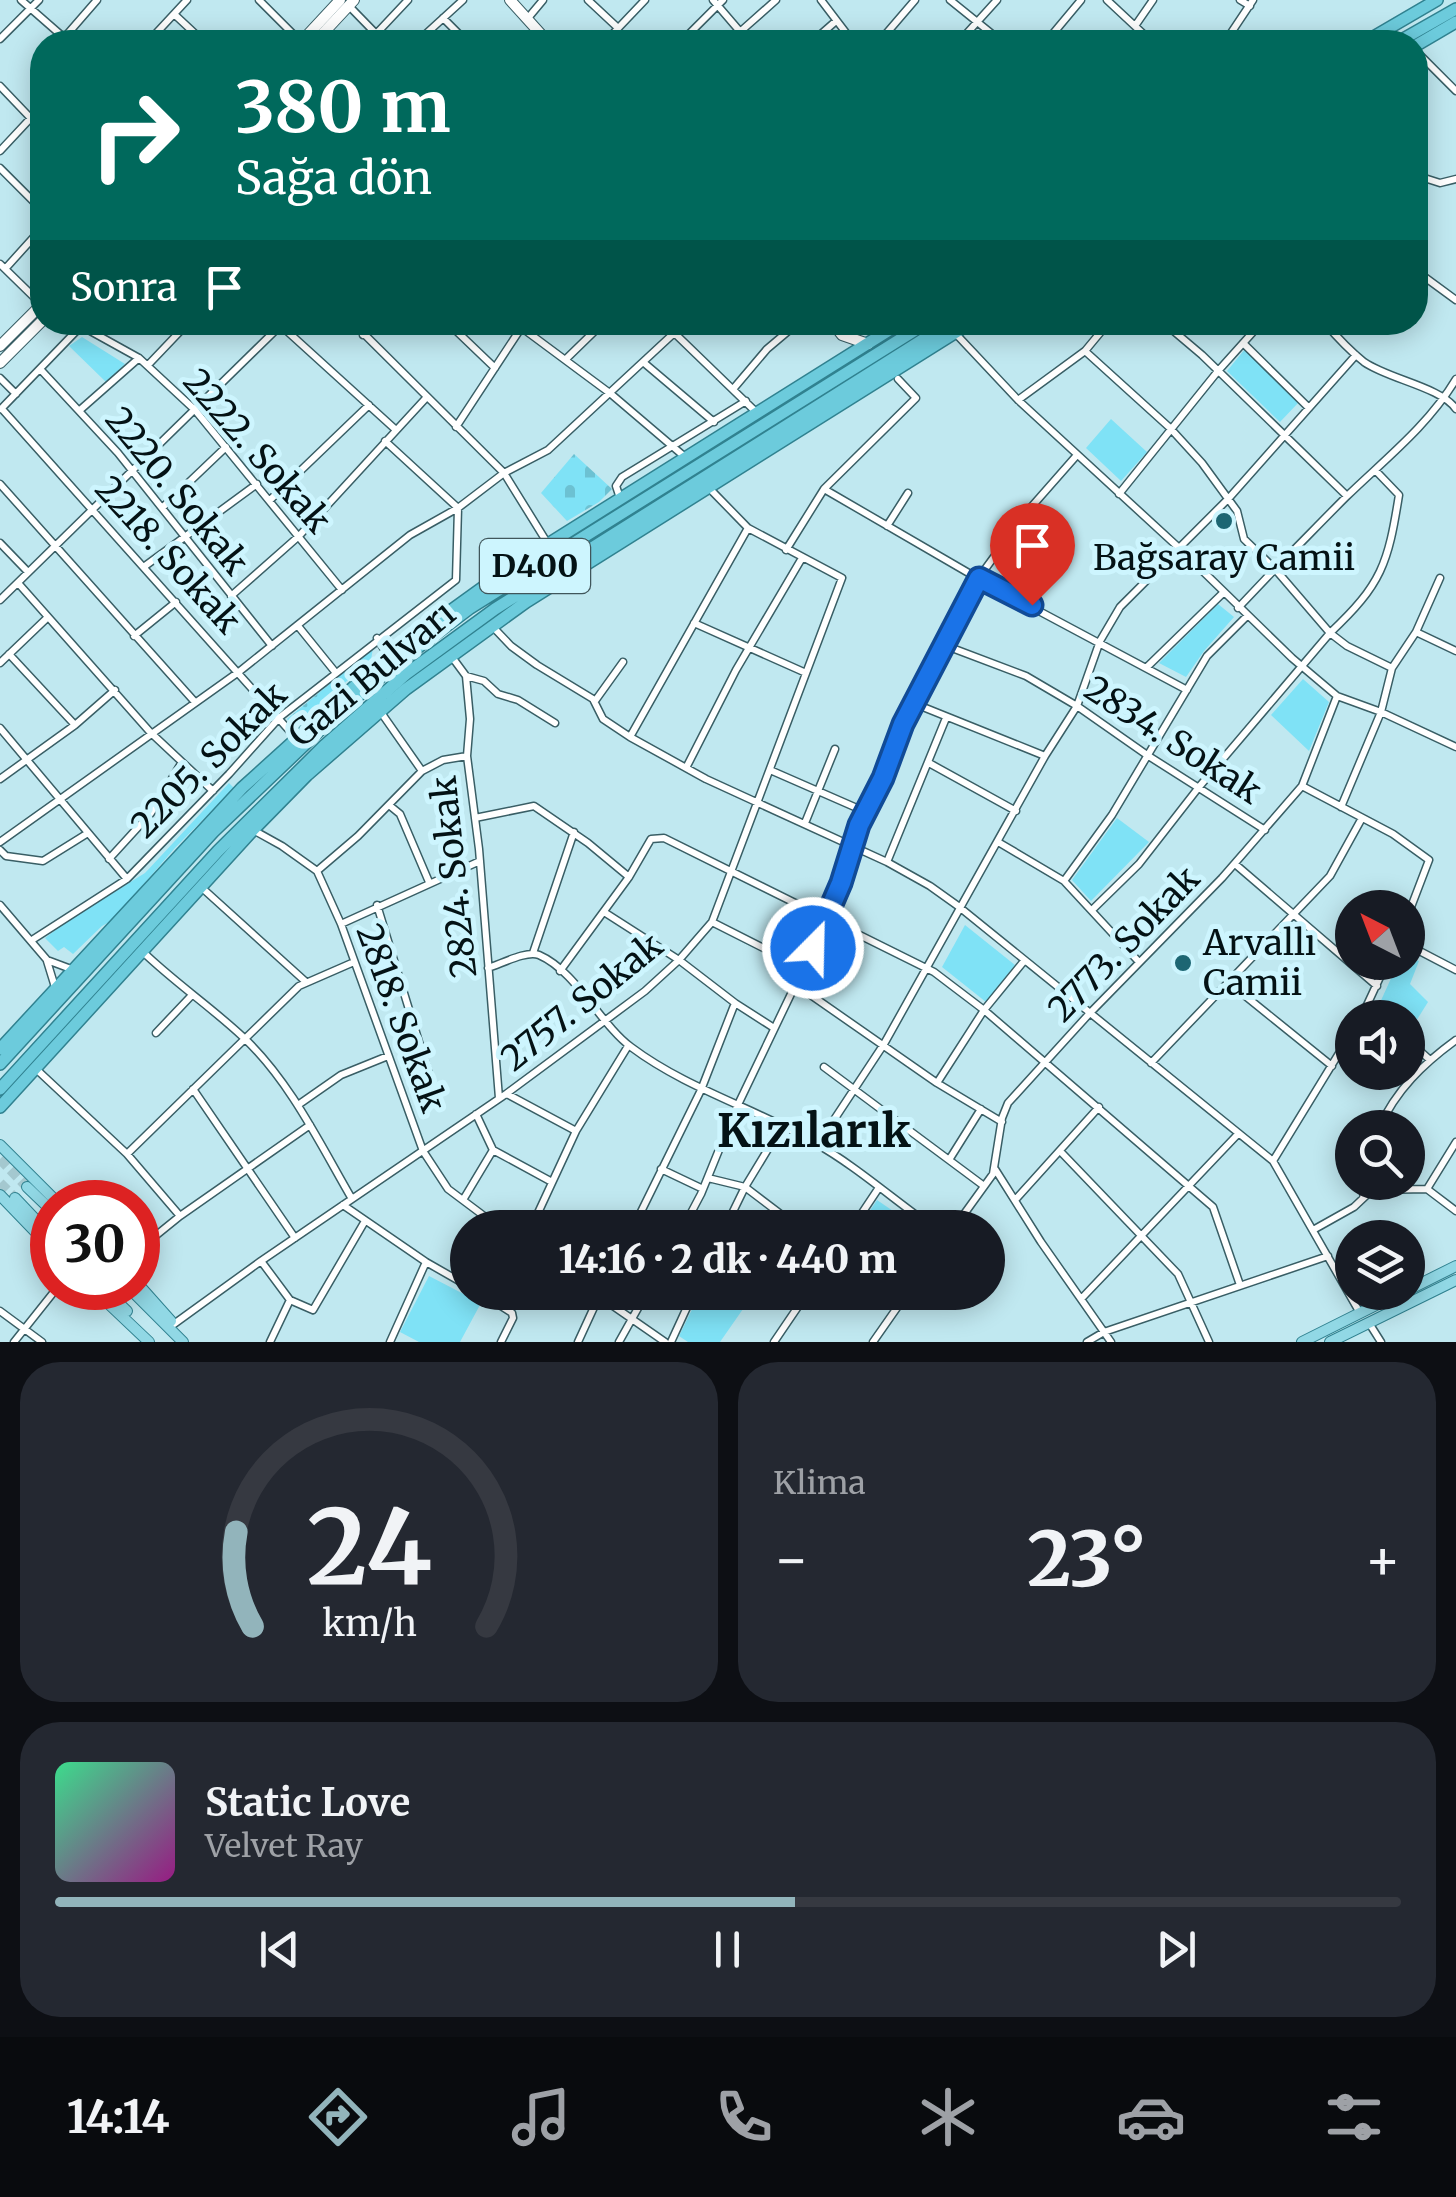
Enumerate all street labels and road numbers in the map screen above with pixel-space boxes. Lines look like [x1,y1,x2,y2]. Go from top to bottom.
street label: 2222. Sokak [174,360,340,542]
street label: 2220. Sokak [96,398,258,584]
street label: 2218. Sokak [86,467,250,643]
road number: D400 [480,539,590,593]
street label: Gazi Bulvarı [280,592,464,756]
street label: 2834. Sokak [1076,667,1270,813]
street label: 2205. Sokak [122,673,296,847]
street label: 2824. Sokak [422,774,486,980]
street label: 2773. Sokak [1039,857,1209,1031]
street label: 2818. Sokak [347,918,455,1118]
street label: 2757. Sokak [492,924,672,1080]

